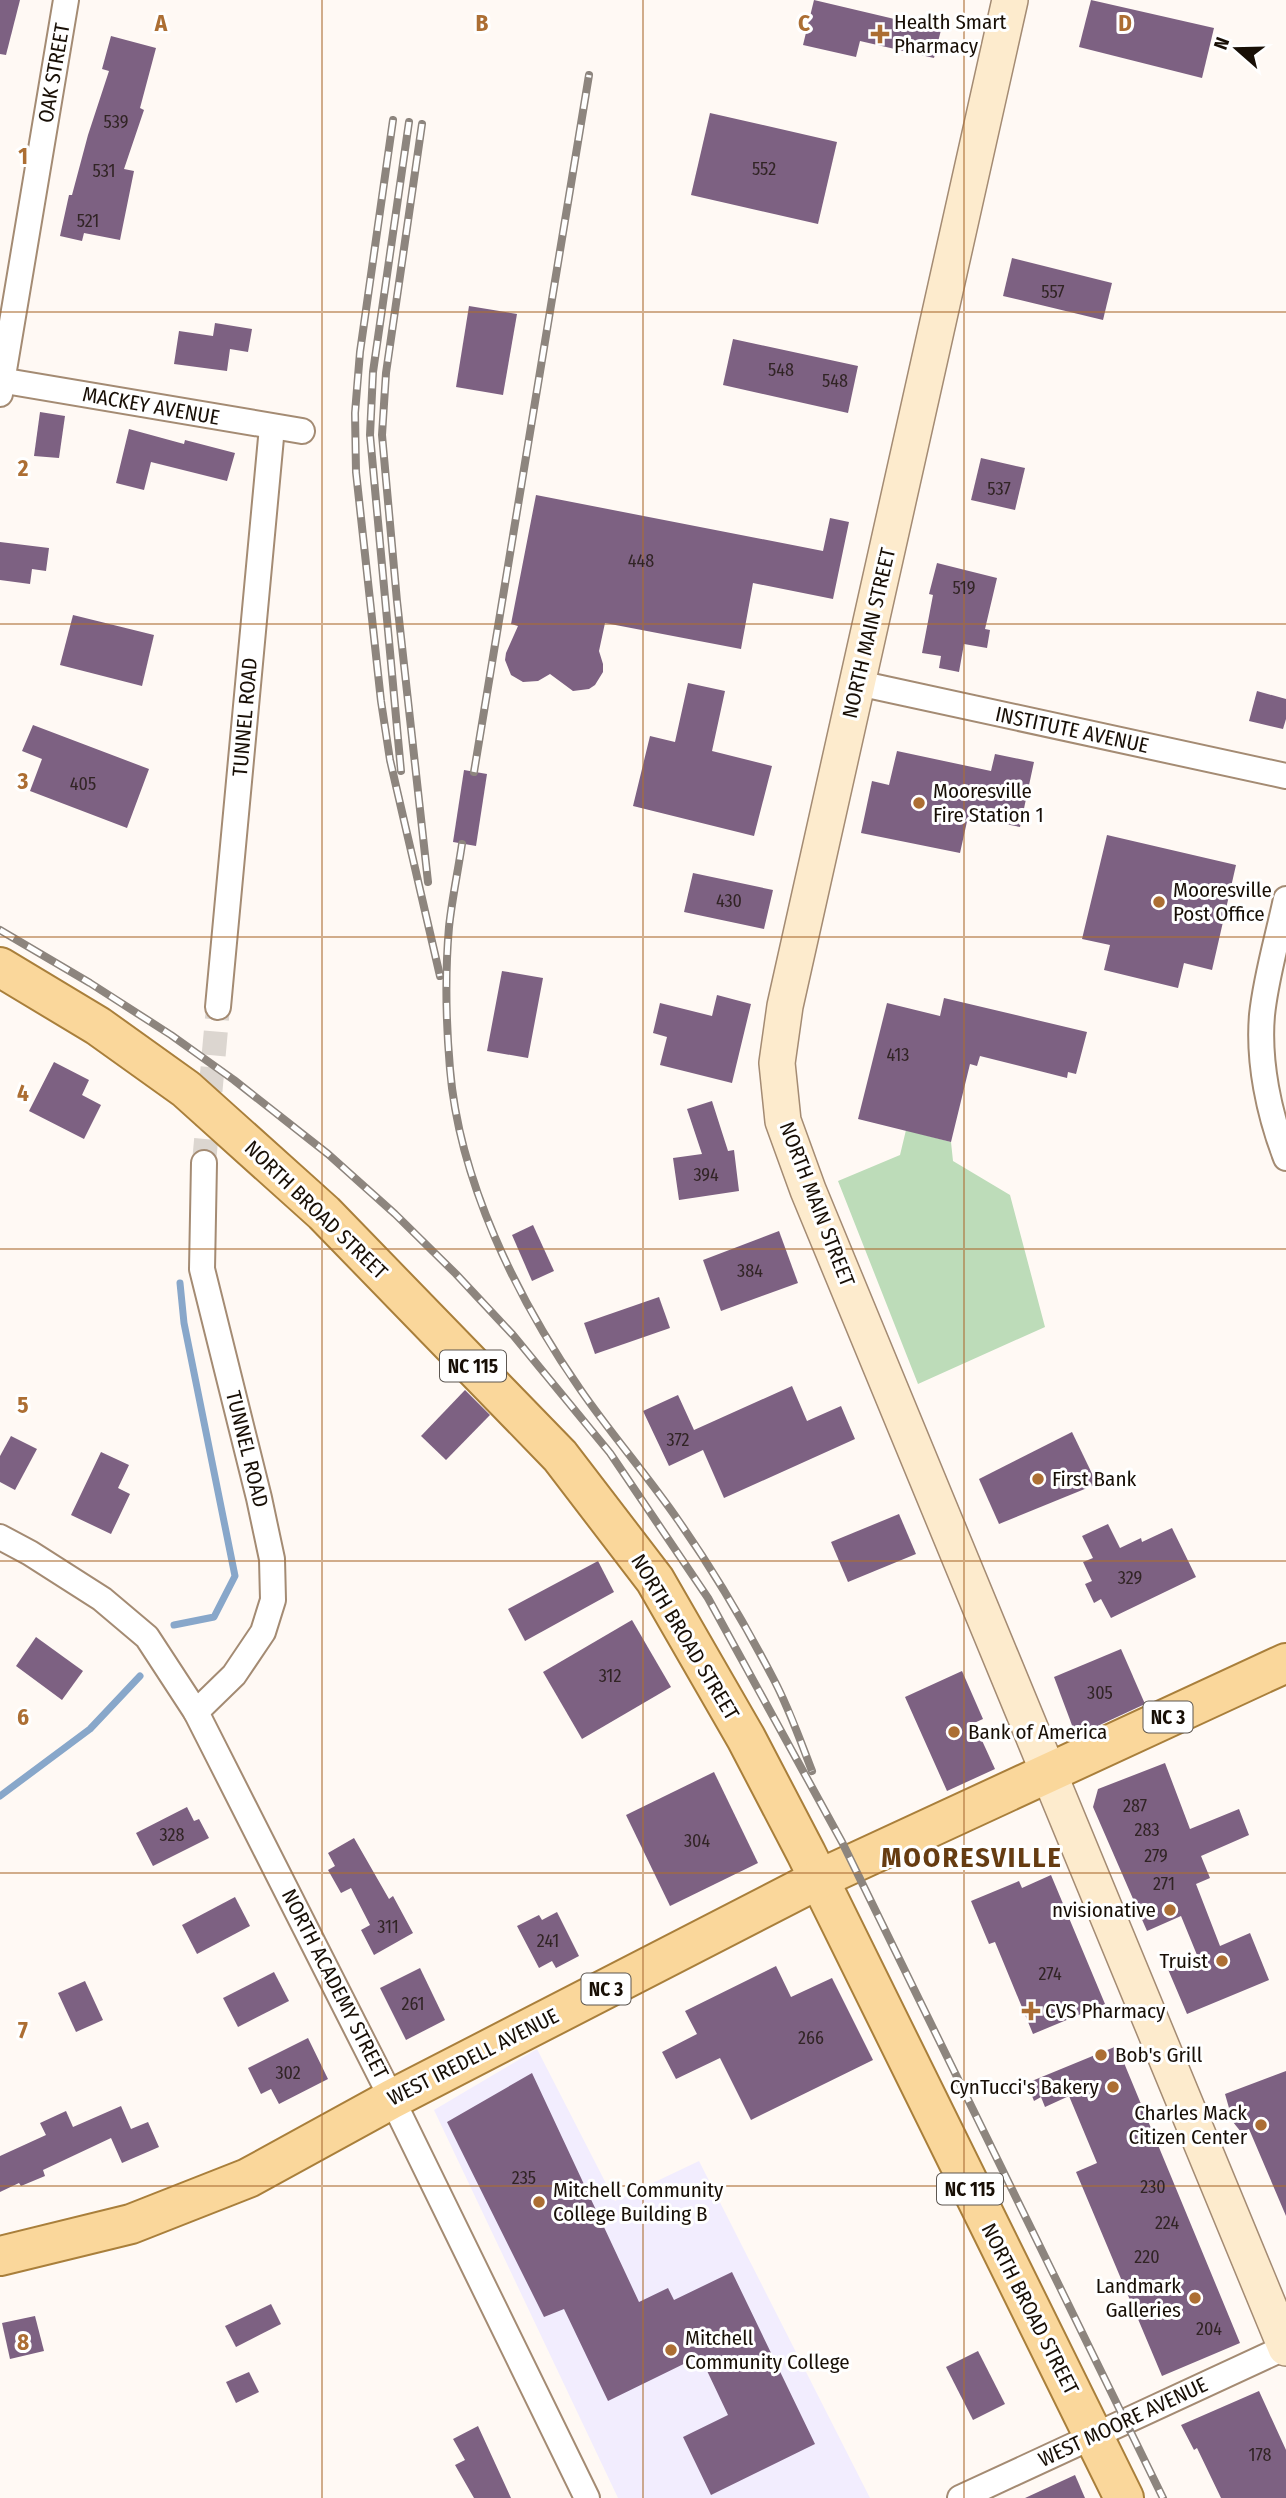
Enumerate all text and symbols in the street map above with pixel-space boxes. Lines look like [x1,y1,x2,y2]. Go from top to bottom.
text: A [154,9,168,37]
text: B [476,9,489,37]
text: C [798,9,810,37]
place label: Health Smart Pharmacy [894,9,1007,59]
text: D [1118,9,1132,37]
north arrow [1202,14,1272,84]
street label: OAK STREET [32,21,76,125]
marker: Health Smart Pharmacy [872,26,888,42]
text: N [1209,34,1234,53]
house number: 539 [104,111,128,133]
text: 1 [18,142,28,170]
house number: 552 [752,158,776,180]
house number: 531 [93,160,115,182]
house number: 521 [77,210,99,232]
house number: 557 [1041,281,1065,303]
house number: 548 [768,359,794,381]
house number: 548 [822,370,848,392]
street label: MACKEY AVENUE [80,381,222,431]
text: 2 [17,454,29,482]
house number: 537 [987,478,1011,500]
street label: NORTH MAIN STREET [837,545,901,721]
house number: 448 [628,550,654,572]
house number: 519 [952,577,976,599]
street label: TUNNEL ROAD [227,657,263,777]
street label: INSTITUTE AVENUE [993,701,1151,759]
text: 3 [17,767,29,795]
house number: 405 [70,773,96,795]
place label: Mooresville Fire Station 1 [933,778,1044,828]
marker: Mooresville Fire Station 1 [911,795,927,811]
place label: Mooresville Post Office [1173,877,1272,927]
house number: 430 [716,890,742,912]
marker: Mooresville Post Office [1151,894,1167,910]
house number: 413 [887,1044,909,1066]
text: 4 [17,1079,29,1107]
street label: NORTH MAIN STREET [774,1118,860,1290]
street label: NORTH BROAD STREET [239,1135,393,1285]
house number: 394 [693,1164,719,1186]
house number: 384 [737,1260,763,1282]
road number: NC 115 [440,1350,506,1382]
street label: TUNNEL ROAD [220,1388,274,1510]
text: 5 [17,1391,29,1419]
house number: 372 [666,1429,690,1451]
place label: First Bank [1052,1466,1136,1492]
marker: First Bank [1030,1471,1046,1487]
street label: NORTH BROAD STREET [625,1549,745,1725]
house number: 329 [1118,1567,1142,1589]
house number: 312 [599,1665,621,1687]
house number: 305 [1087,1682,1113,1704]
road number: NC 3 [1144,1702,1192,1732]
text: 6 [17,1703,29,1731]
place label: Bank of America [968,1719,1107,1745]
marker: Bank of America [946,1724,962,1740]
house number: 287 [1123,1795,1147,1817]
house number: 283 [1134,1819,1160,1841]
house number: 328 [160,1824,184,1846]
house number: 304 [684,1830,710,1852]
district label: MOORESVILLE [881,1841,1063,1874]
house number: 279 [1144,1845,1168,1867]
house number: 271 [1153,1873,1175,1895]
street label: NORTH ACADEMY STREET [276,1885,394,2083]
place label: nvisionative [1052,1897,1156,1923]
marker: nvisionative [1162,1902,1178,1918]
house number: 311 [377,1916,399,1938]
house number: 241 [537,1930,559,1952]
place label: Truist [1159,1948,1208,1974]
marker: Truist [1214,1953,1230,1969]
house number: 274 [1038,1963,1062,1985]
road number: NC 3 [582,1974,630,2005]
house number: 261 [401,1993,425,2015]
place label: CVS Pharmacy [1045,1998,1166,2024]
street label: WEST IREDELL AVENUE [383,2003,563,2111]
marker: CVS Pharmacy [1023,2003,1039,2019]
text: 7 [18,2016,28,2044]
house number: 266 [798,2027,824,2049]
place label: Bob's Grill [1115,2042,1203,2068]
marker: Bob's Grill [1093,2047,1109,2063]
house number: 302 [275,2062,301,2084]
place label: CynTucci's Bakery [950,2074,1100,2100]
marker: CynTucci's Bakery [1105,2079,1121,2095]
place label: Charles Mack Citizen Center [1128,2100,1248,2150]
marker: Charles Mack Citizen Center [1253,2117,1269,2133]
house number: 235 [512,2167,536,2189]
road number: NC 115 [937,2174,1003,2204]
house number: 230 [1140,2176,1166,2198]
place label: Mitchell Community College Building B [553,2177,724,2227]
marker: Mitchell Community College Building B [531,2194,547,2210]
house number: 224 [1155,2212,1179,2234]
street label: NORTH BROAD STREET [976,2219,1085,2399]
house number: 220 [1134,2246,1160,2268]
place label: Landmark Galleries [1096,2273,1181,2323]
marker: Landmark Galleries [1187,2290,1203,2306]
house number: 204 [1196,2318,1222,2340]
place label: Mitchell Community College [685,2325,850,2375]
text: 8 [17,2328,29,2356]
marker: Mitchell Community College [663,2342,679,2358]
street label: WEST MOORE AVENUE [1034,2371,1212,2473]
house number: 178 [1249,2444,1271,2466]

